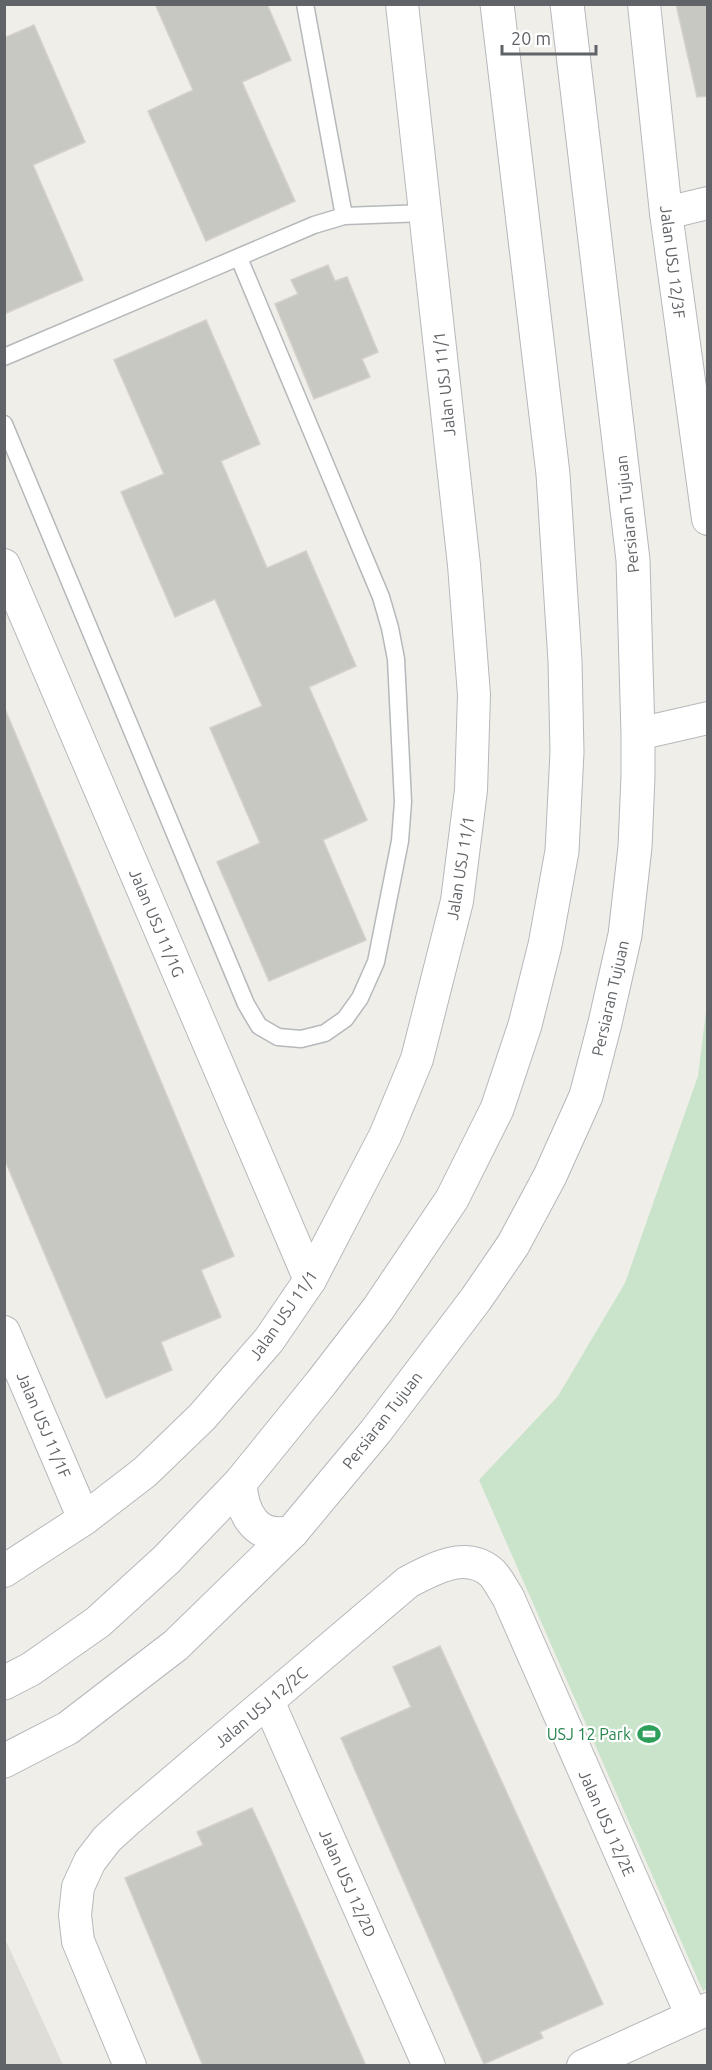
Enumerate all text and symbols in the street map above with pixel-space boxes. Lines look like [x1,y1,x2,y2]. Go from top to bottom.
scale bar [502,18,596,56]
text: 20 m [511,28,551,48]
street label: Jalan USJ 12/3F [657,205,689,319]
street label: Jalan USJ 11/1 [430,331,458,437]
street label: Persiaran Tujuan [612,454,642,574]
street label: Jalan USJ 11/1 [443,815,477,921]
street label: Jalan USJ 11/1G [126,866,188,980]
street label: Persiaran Tujuan [588,938,632,1058]
street label: Jalan USJ 11/1 [245,1267,321,1363]
street label: Persiaran Tujuan [339,1368,425,1472]
street label: Jalan USJ 11/1F [14,1369,74,1481]
street label: Jalan USJ 12/2C [211,1663,311,1751]
sports icon: USJ 12 Park [636,1721,662,1747]
place label: USJ 12 Park [547,1725,631,1743]
street label: Jalan USJ 12/2E [576,1767,638,1879]
street label: Jalan USJ 12/2D [316,1826,380,1940]

